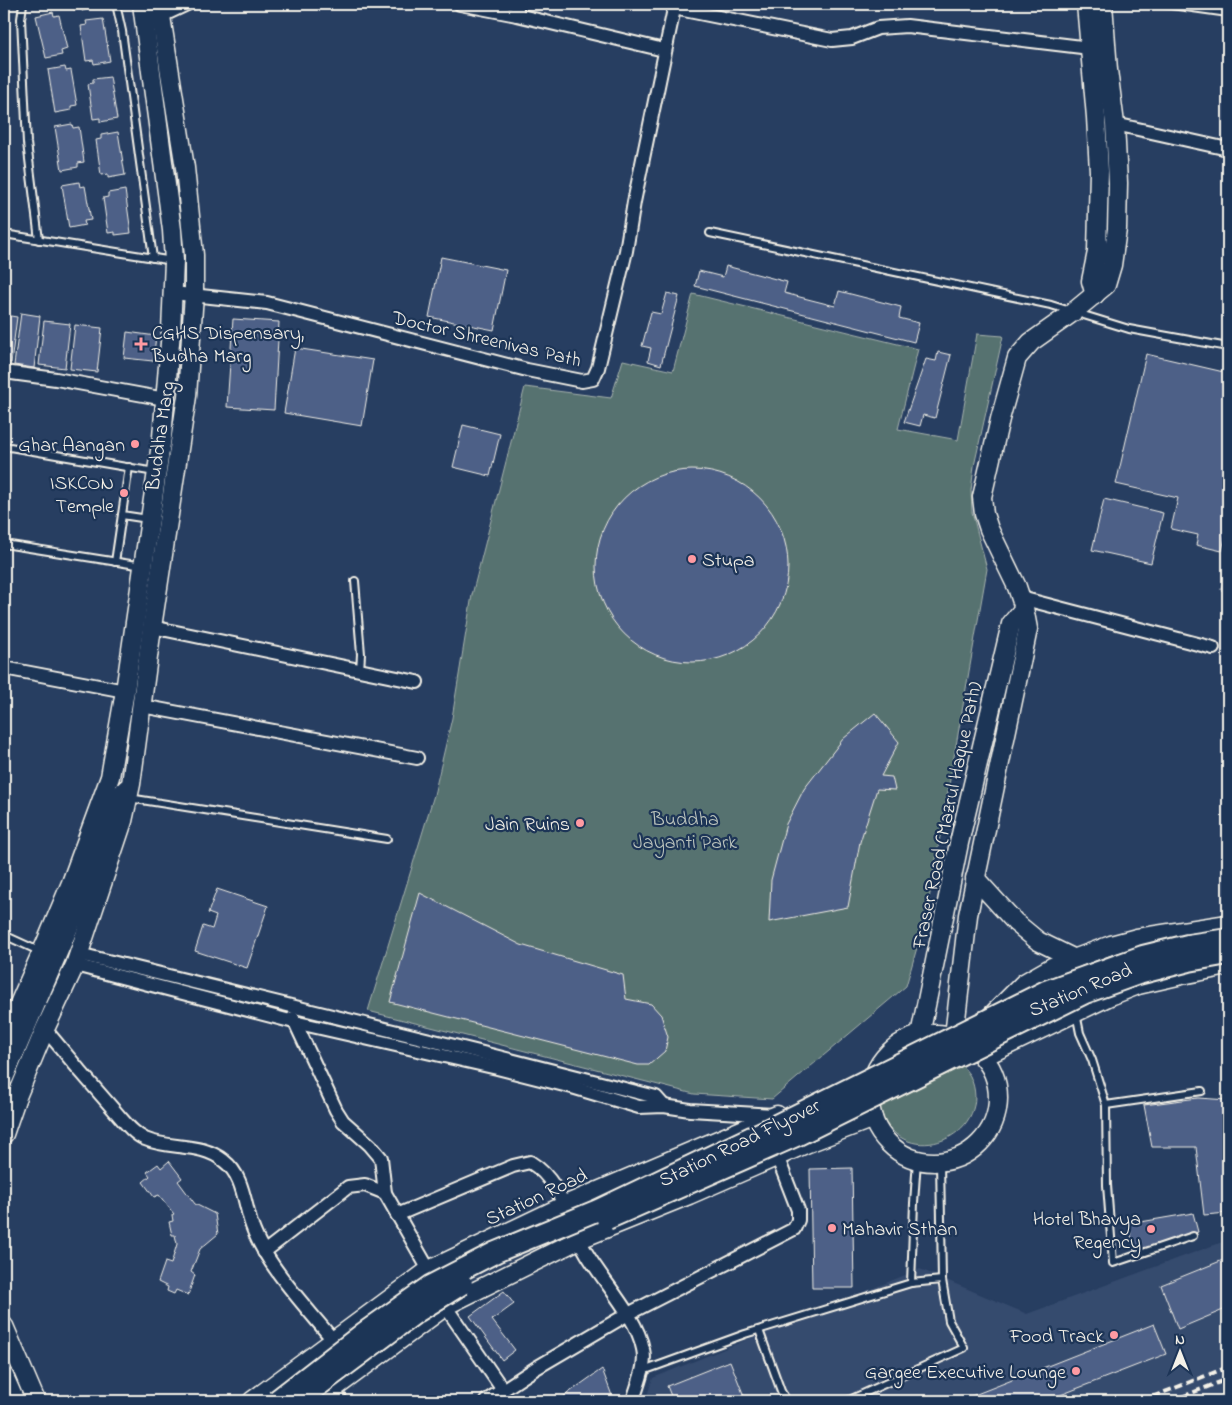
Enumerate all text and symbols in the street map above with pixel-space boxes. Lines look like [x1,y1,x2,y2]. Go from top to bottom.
street label: Doctor Shreenivas Path [388,304,584,376]
place label: CGHS Dispensary, Budha Marg [151,320,304,373]
marker: CGHS Dispensary, Budha Marg [134,337,148,351]
street label: Buddha Marg [139,379,185,494]
place label: Ghar Aangan [18,432,125,462]
marker: Ghar Aangan [129,438,141,450]
place label: ISKCON Temple [50,470,114,522]
marker: ISKCON Temple [118,487,130,499]
place label: Stupa [702,547,755,576]
marker: Stupa [686,553,698,565]
street label: Fraser Road (Mazrul Haque Path) [906,679,991,953]
park label: Buddha Jayanti Park [633,806,737,858]
place label: Jain Ruins [485,811,570,840]
marker: Jain Ruins [574,817,586,829]
street label: Station Road [1025,957,1137,1026]
street label: Station Road Flyover [654,1092,826,1196]
street label: Station Road [481,1162,593,1235]
place label: Hotel Bhavya Regency [1033,1206,1141,1259]
place label: Mahavir Sthan [842,1216,958,1245]
marker: Mahavir Sthan [826,1222,838,1234]
marker: Hotel Bhavya Regency [1145,1223,1157,1235]
place label: Food Track [1009,1323,1104,1352]
north arrow [1154,1328,1204,1378]
marker: Food Track [1108,1329,1120,1341]
text: N [1175,1330,1185,1351]
place label: Gargee Executive Lounge [865,1359,1066,1389]
marker: Gargee Executive Lounge [1070,1365,1082,1377]

